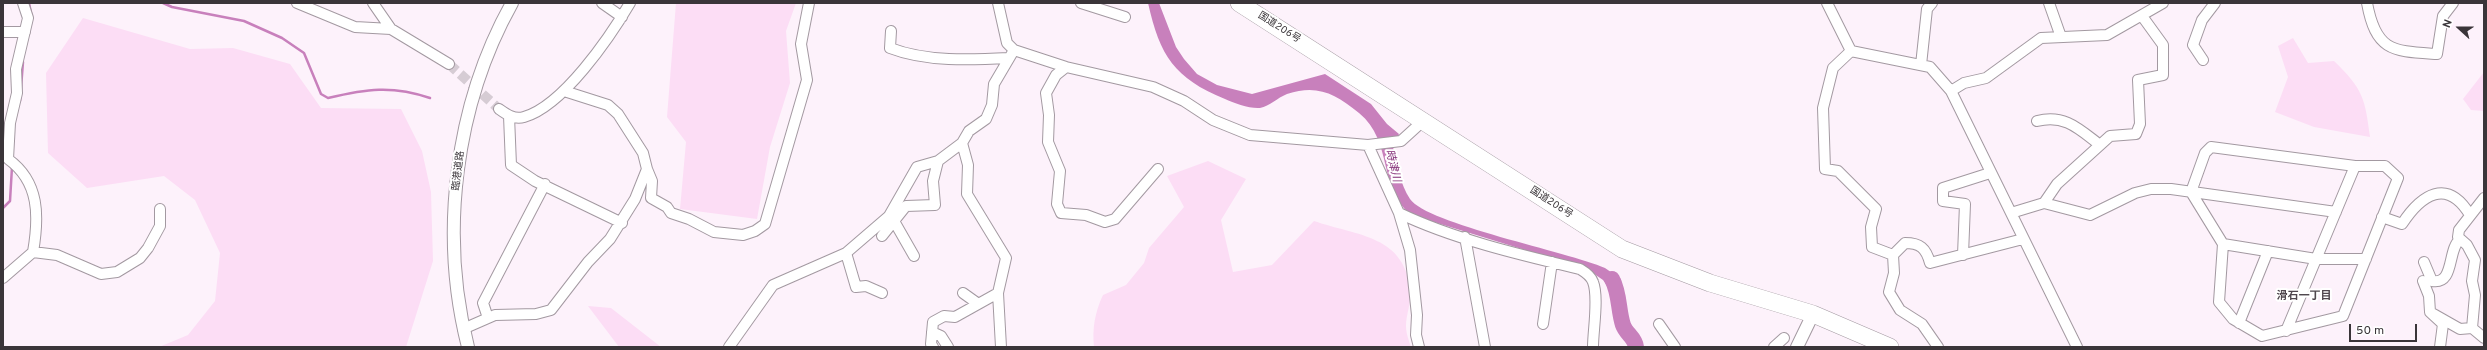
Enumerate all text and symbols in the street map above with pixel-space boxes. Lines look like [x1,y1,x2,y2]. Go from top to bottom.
north arrow [2439,8,2479,48]
street label: 国道206号 [1255,10,1303,46]
text: N [2440,18,2456,30]
water label: 時津川 [1382,148,1402,184]
street label: 臨港道路 [451,150,467,192]
street label: 国道206号 [1527,185,1575,221]
district label: 滑石一丁目 [2277,290,2331,304]
scale bar [2351,316,2419,342]
text: 50 m [2356,323,2384,339]

